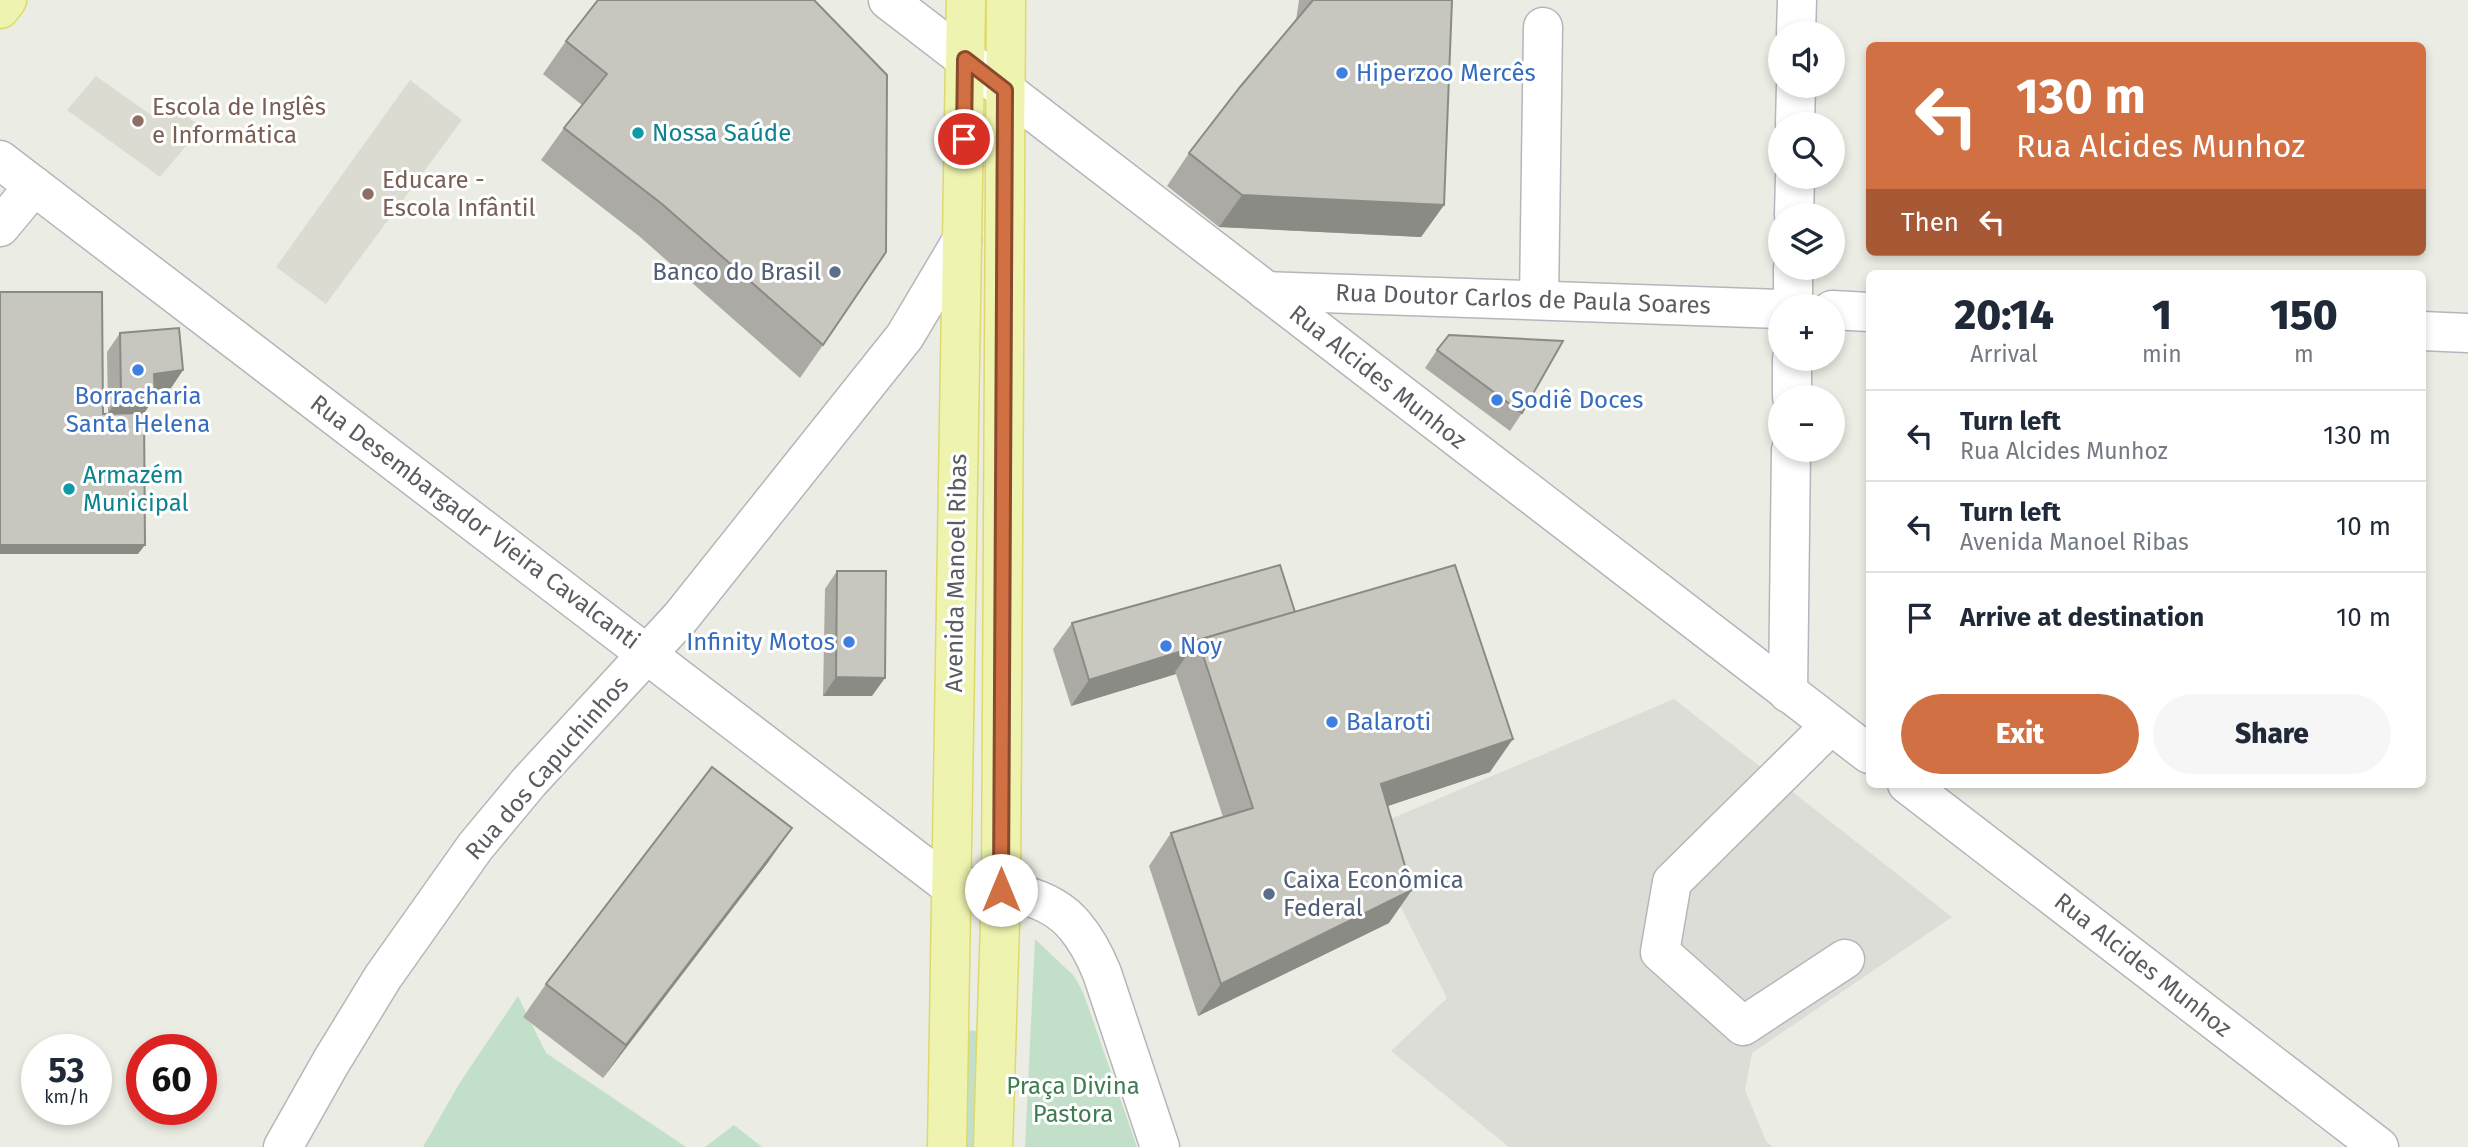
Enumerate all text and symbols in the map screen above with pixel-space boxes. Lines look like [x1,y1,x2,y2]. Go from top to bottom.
map controls [1768,21,1845,462]
button: sound [1768,21,1845,98]
place label: Hiperzoo Mercês [1356,59,1536,87]
marker: Hiperzoo Mercês [1334,65,1350,81]
text: 130 m [2016,67,2146,126]
icon: left [1901,70,1992,161]
place label: Escola de Inglês e Informática [152,93,326,149]
pin [934,109,994,169]
button: search [1768,112,1845,189]
marker: Escola de Inglês e Informática [130,113,146,129]
place label: Nossa Saúde [652,119,791,147]
icon: arrive [945,120,983,158]
marker: Nossa Saúde [630,125,646,141]
text: Rua Alcides Munhoz [2016,127,2305,165]
place label: Educare - Escola Infântil [382,166,536,222]
marker: Educare - Escola Infântil [360,186,376,202]
button: layers [1768,203,1845,280]
icon: left [1973,203,2011,241]
text: Then [1901,207,1959,238]
place label: Banco do Brasil [652,258,821,286]
marker: Banco do Brasil [827,264,843,280]
street label: Rua Doutor Carlos de Paula Soares [1335,278,1711,320]
text: 20:14 [1954,290,2054,340]
text: 1 [2152,290,2172,340]
text: 150 [2270,290,2338,340]
button: + [1768,294,1845,371]
street label: Rua Alcides Munhoz [1284,299,1472,455]
text: Arrival [1970,340,2038,368]
text: min [2142,340,2182,368]
text: m [2294,340,2314,368]
marker: Borracharia Santa Helena [130,362,146,378]
place label: Borracharia Santa Helena [66,382,210,438]
button: − [1768,385,1845,462]
place label: Sodiê Doces [1511,386,1643,414]
street label: Rua Desembargador Vieira Cavalcanti [305,389,645,655]
marker: Sodiê Doces [1489,392,1505,408]
text: Turn left [1960,406,2061,437]
icon: left [1901,417,1939,455]
text: 130 m [2323,420,2391,451]
text: Rua Alcides Munhoz [1960,437,2168,465]
street label: Avenida Manoel Ribas [940,453,972,693]
place label: Armazém Municipal [83,461,189,517]
marker: Armazém Municipal [61,481,77,497]
text: Turn left [1960,497,2061,528]
icon: left [1901,508,1939,546]
text: 10 m [2336,511,2391,542]
text: Avenida Manoel Ribas [1960,528,2189,556]
icon: arrive [1901,599,1939,637]
text: Arrive at destination [1960,602,2204,633]
text: 10 m [2336,602,2391,633]
place label: Infinity Motos [686,628,835,656]
place label: Noy [1180,632,1222,660]
marker: Infinity Motos [841,634,857,650]
marker: Noy [1158,638,1174,654]
street label: Rua dos Capuchinhos [460,671,634,865]
button: Exit [1901,694,2139,774]
button: Share [2153,694,2391,774]
place label: Balaroti [1346,708,1431,736]
marker: Balaroti [1324,714,1340,730]
position arrow [964,853,1038,927]
place label: Caixa Econômica Federal [1283,866,1464,922]
marker: Caixa Econômica Federal [1261,886,1277,902]
street label: Rua Alcides Munhoz [2049,887,2237,1043]
speed limit sign: 60 [126,1034,217,1125]
text: 53 [48,1049,85,1091]
park label: Praça Divina Pastora [1006,1072,1140,1128]
text: km/h [44,1086,89,1108]

